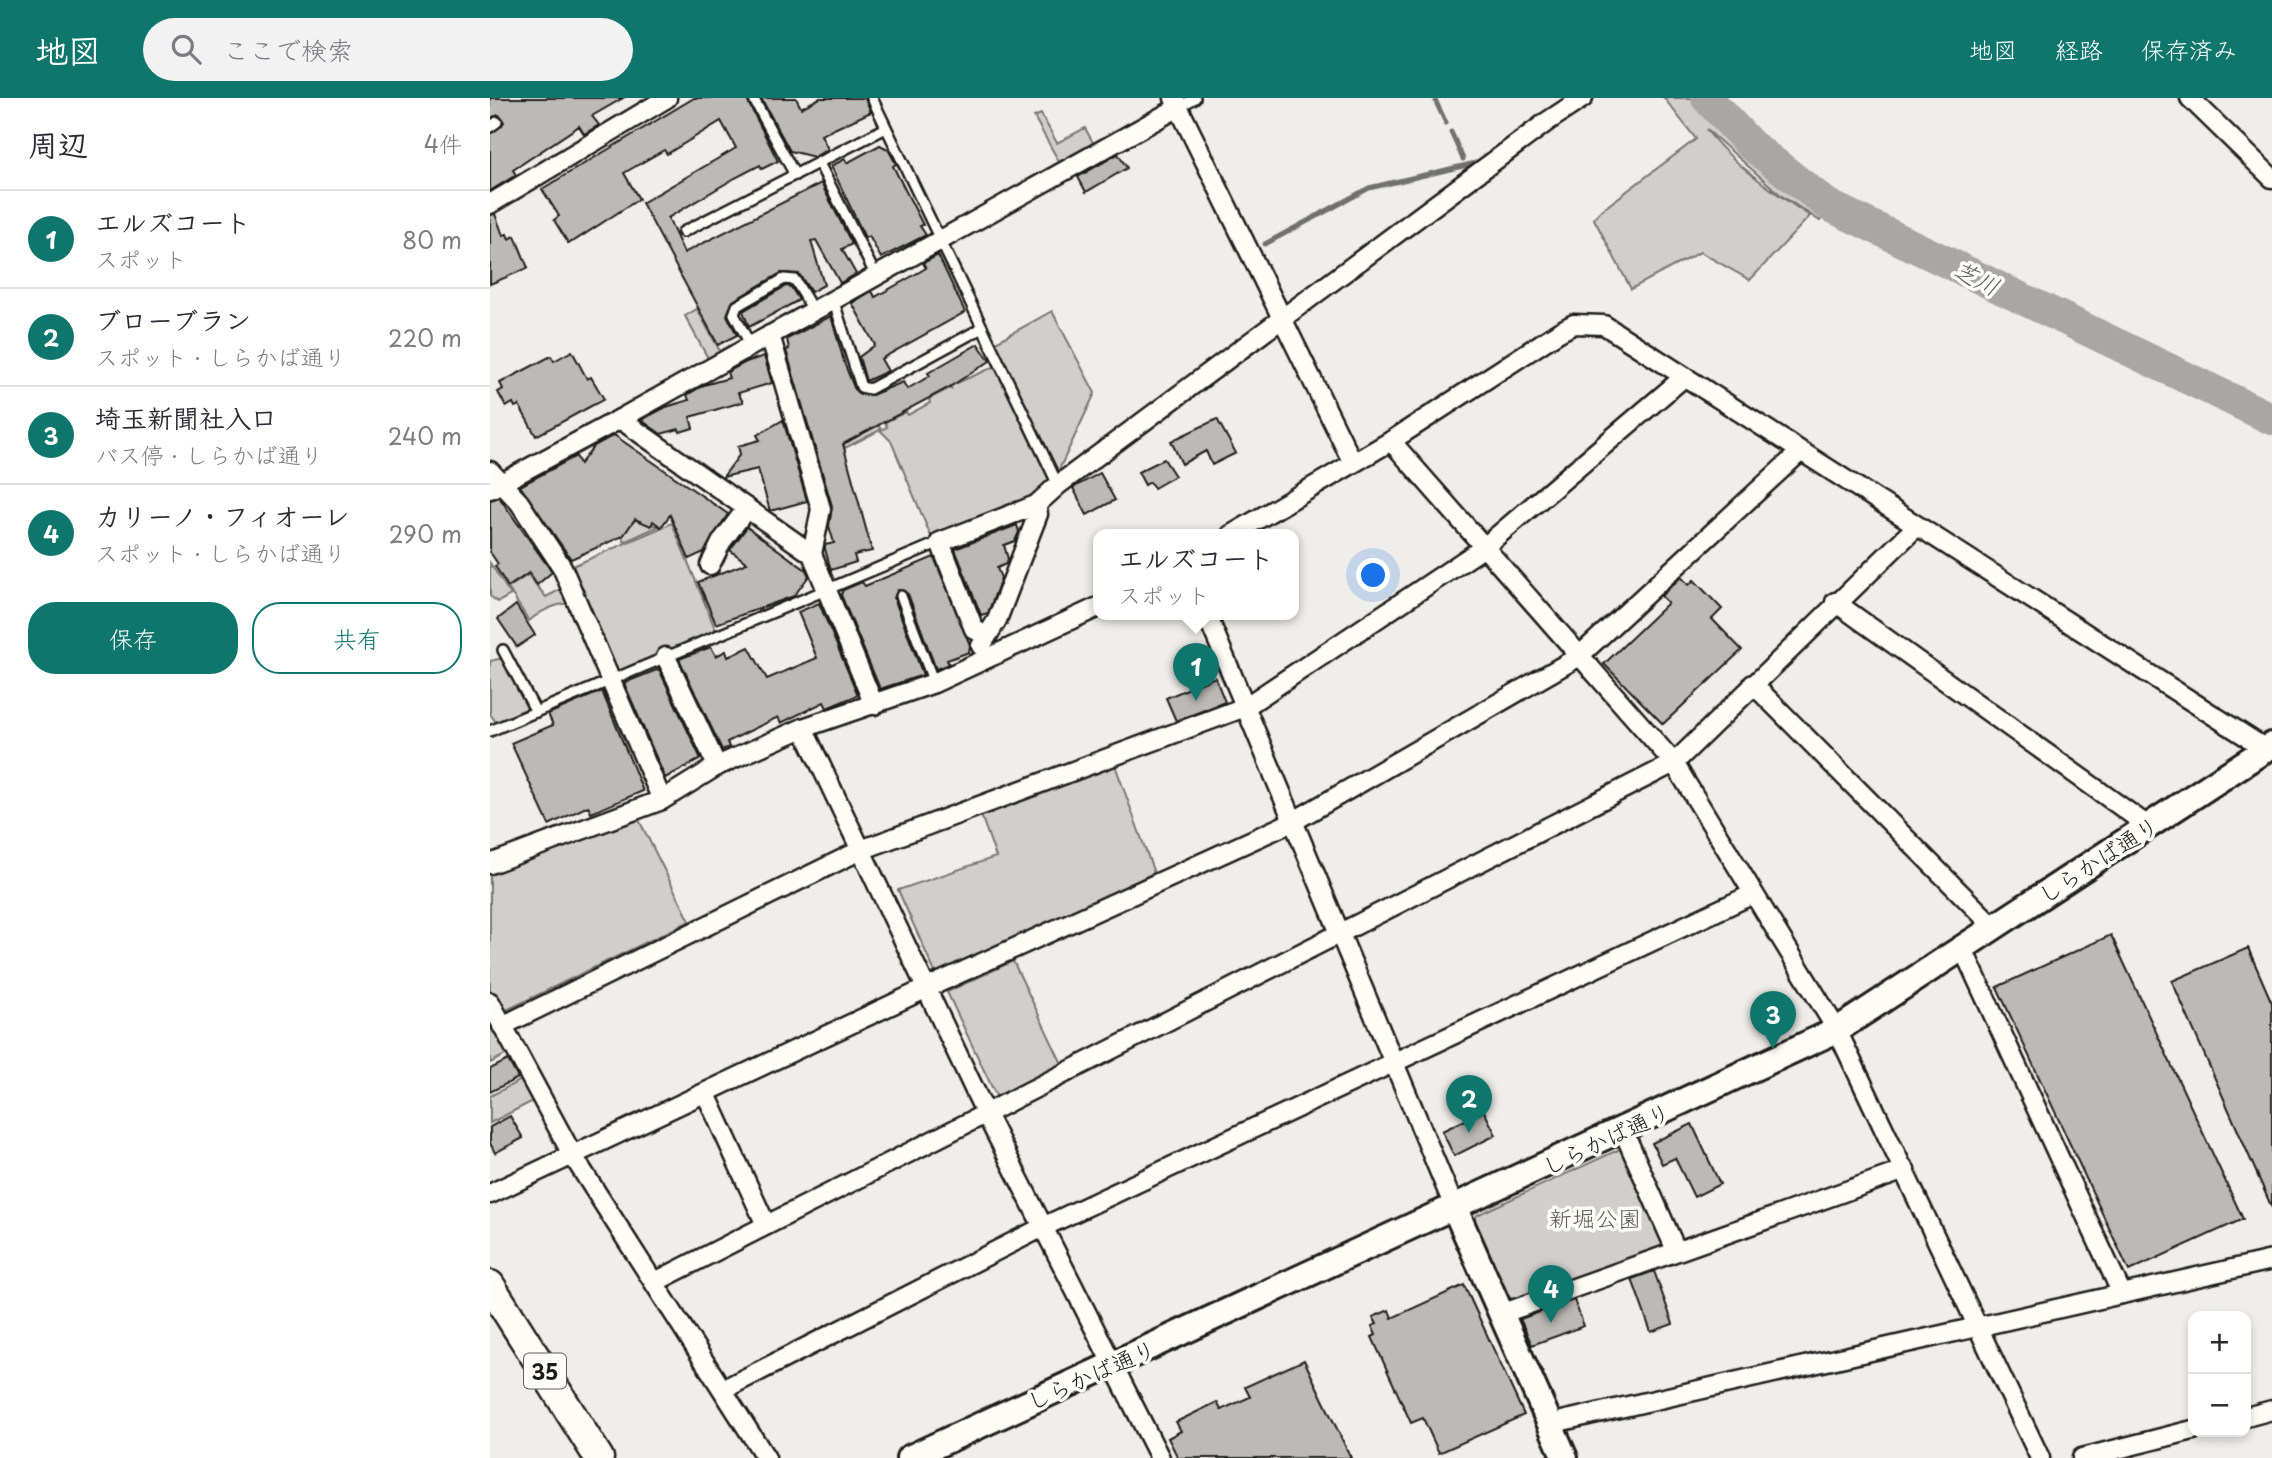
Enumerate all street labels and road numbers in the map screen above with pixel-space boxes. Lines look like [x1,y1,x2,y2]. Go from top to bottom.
street label: しらかば通り [2031,807,2165,911]
street label: しらかば通り [1536,1093,1676,1183]
street label: しらかば通り [1021,1330,1161,1418]
road number: 35 [524,1354,566,1388]

